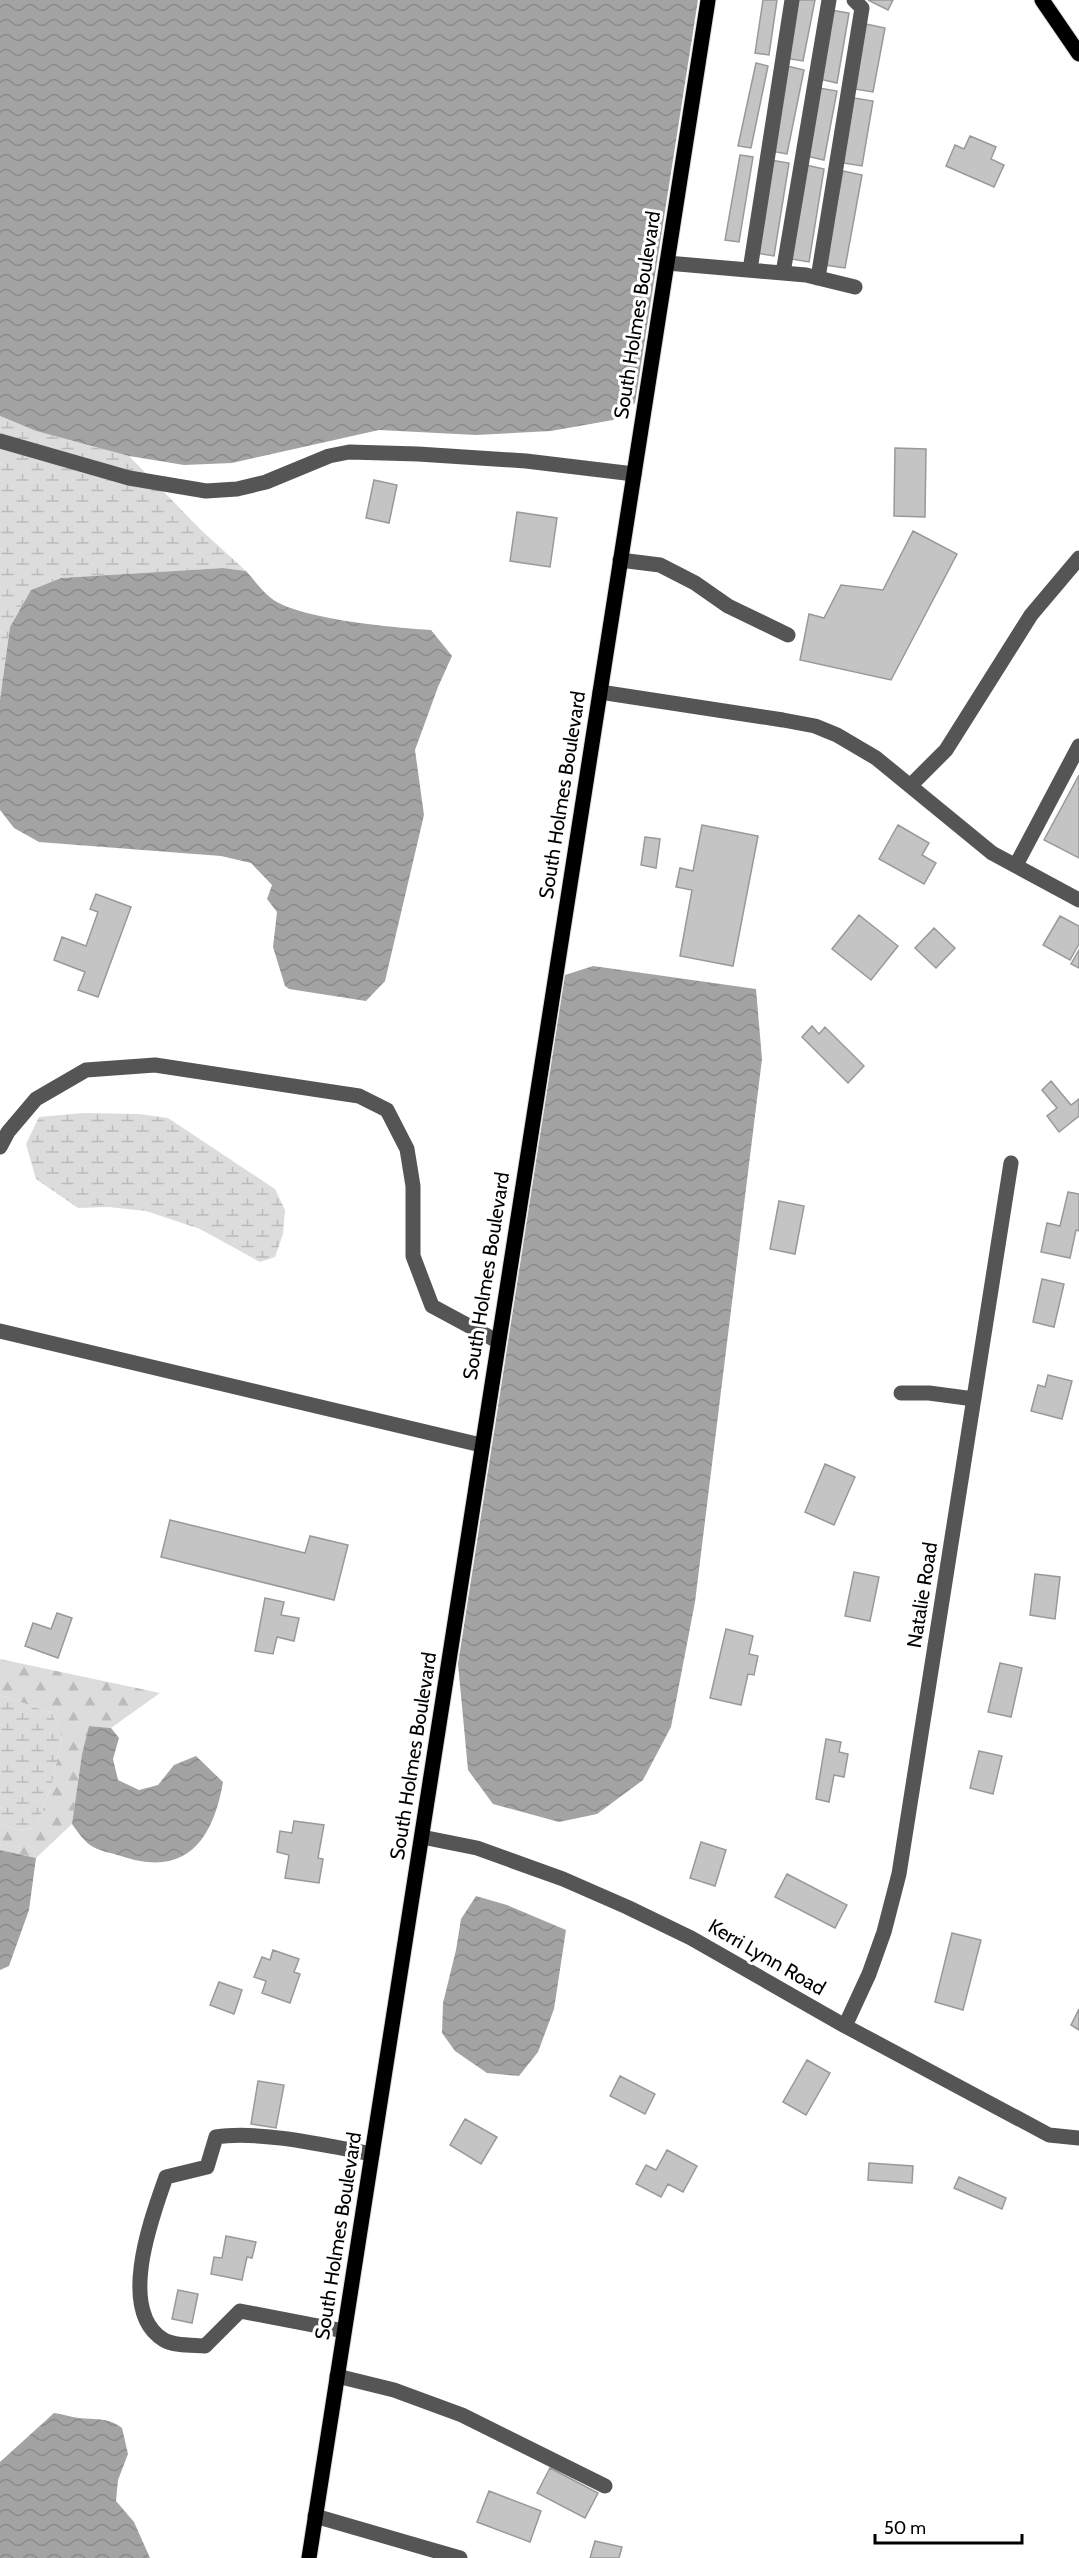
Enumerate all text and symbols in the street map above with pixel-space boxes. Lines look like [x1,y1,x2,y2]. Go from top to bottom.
street label: South Holmes Boulevard [609,209,665,421]
street label: South Holmes Boulevard [534,689,590,901]
street label: South Holmes Boulevard [458,1170,514,1382]
street label: Natalie Road [902,1540,942,1650]
street label: South Holmes Boulevard [385,1650,441,1862]
street label: Kerri Lynn Road [704,1914,830,2000]
street label: South Holmes Boulevard [310,2130,366,2342]
scale bar [875,2507,1022,2545]
text: 50 m [884,2517,926,2539]

